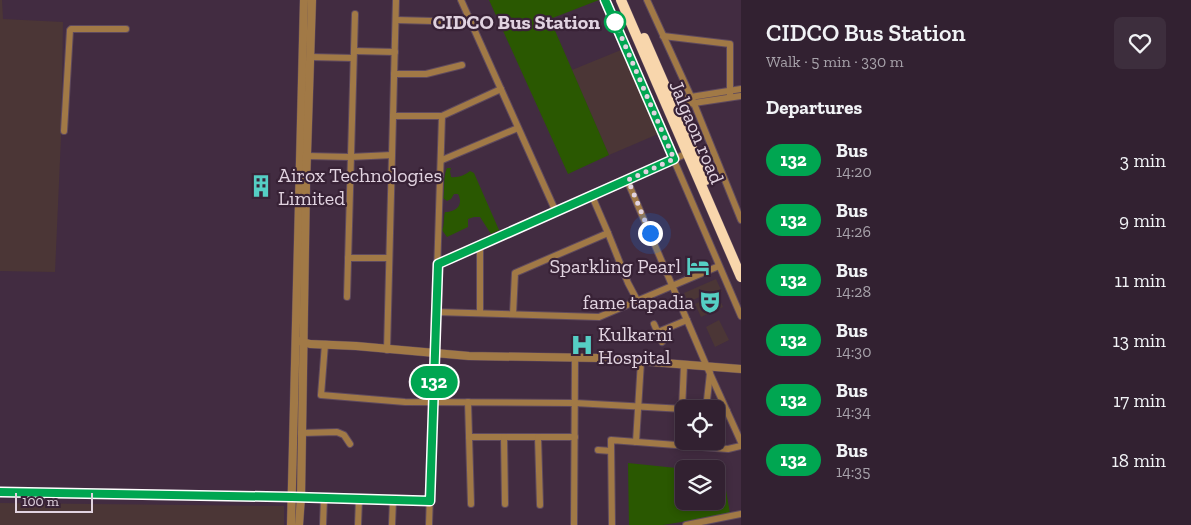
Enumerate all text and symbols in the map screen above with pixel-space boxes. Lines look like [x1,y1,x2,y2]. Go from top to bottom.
place label: CIDCO Bus Station [433,10,600,34]
marker: CIDCO Bus Station [604,11,626,33]
button: heart [1114,17,1166,69]
text: CIDCO Bus Station [766,18,966,47]
text: Walk · 5 min · 330 m [766,52,904,71]
street label: Jalgaon road [665,77,729,187]
text: Departures [766,96,862,119]
text: Bus [836,139,868,162]
text: 132 [780,149,807,171]
text: 3 min [1120,149,1166,172]
text: 14:20 [836,162,872,181]
place label: Airox Technologies Limited [278,163,442,210]
building icon: Airox Technologies Limited [248,173,274,199]
text: Bus [836,199,868,222]
text: 132 [780,209,807,231]
text: 9 min [1119,209,1166,232]
your location [638,221,663,246]
text: 14:26 [836,222,871,241]
hotel icon: Sparkling Pearl [685,253,711,279]
place label: Sparkling Pearl [549,254,681,278]
text: Bus [836,259,868,282]
text: 132 [780,269,807,291]
text: 11 min [1114,269,1166,292]
text: 14:28 [836,282,871,301]
theatre icon: fame tapadia [697,289,723,315]
place label: fame tapadia [583,290,694,314]
text: Bus [836,319,868,342]
place label: Kulkarni Hospital [598,322,673,369]
text: 132 [780,329,807,351]
text: 13 min [1112,329,1166,352]
hospital icon: Kulkarni Hospital [569,332,595,358]
text: 14:30 [836,342,871,361]
line badge: 132 [405,366,463,398]
text: 132 [421,371,447,393]
text: Bus [836,379,868,402]
text: 132 [780,389,807,411]
text: 17 min [1113,389,1166,412]
map controls [675,400,725,510]
button: locate [675,400,725,450]
text: 14:34 [836,402,871,421]
text: Bus [836,439,868,462]
text: 132 [780,449,807,471]
text: 18 min [1112,449,1166,472]
button: layers [675,460,725,510]
text: 14:35 [836,462,870,481]
scale bar [15,490,92,513]
text: 100 m [22,493,59,510]

